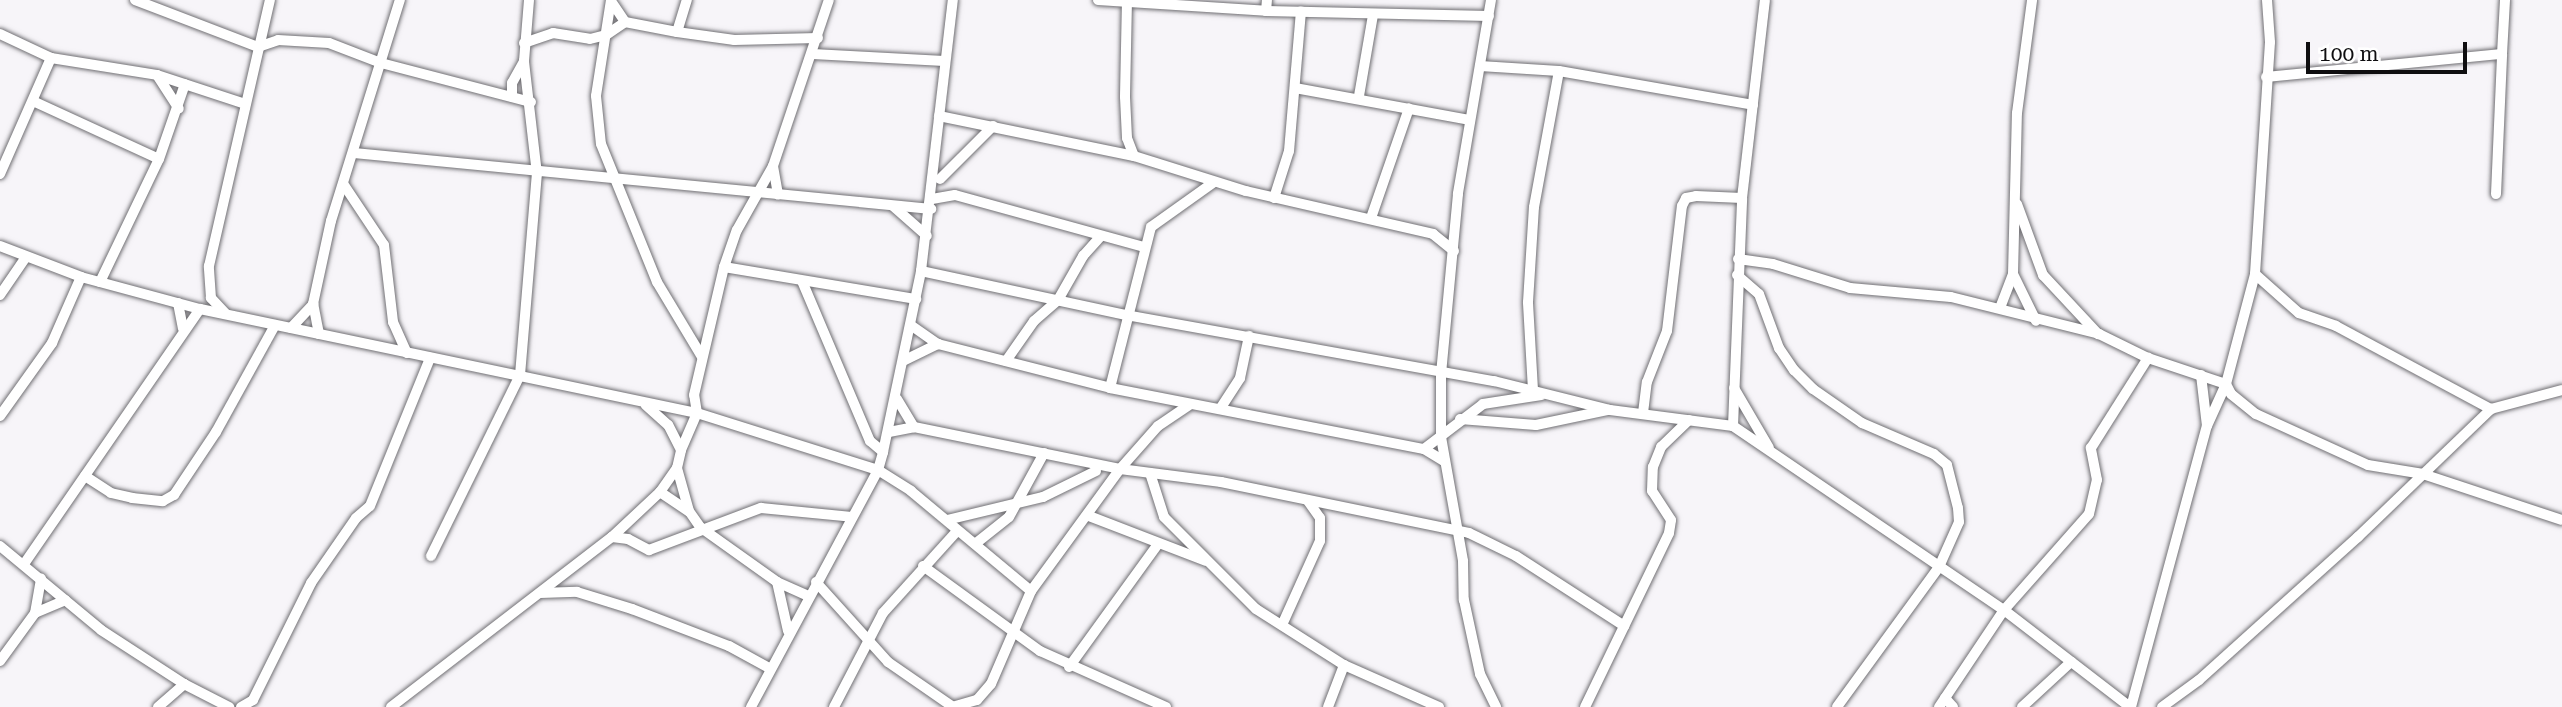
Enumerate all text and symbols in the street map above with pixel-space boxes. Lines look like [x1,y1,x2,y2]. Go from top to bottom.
scale bar [2310,28,2471,72]
text: 100 m [2319,42,2379,66]

